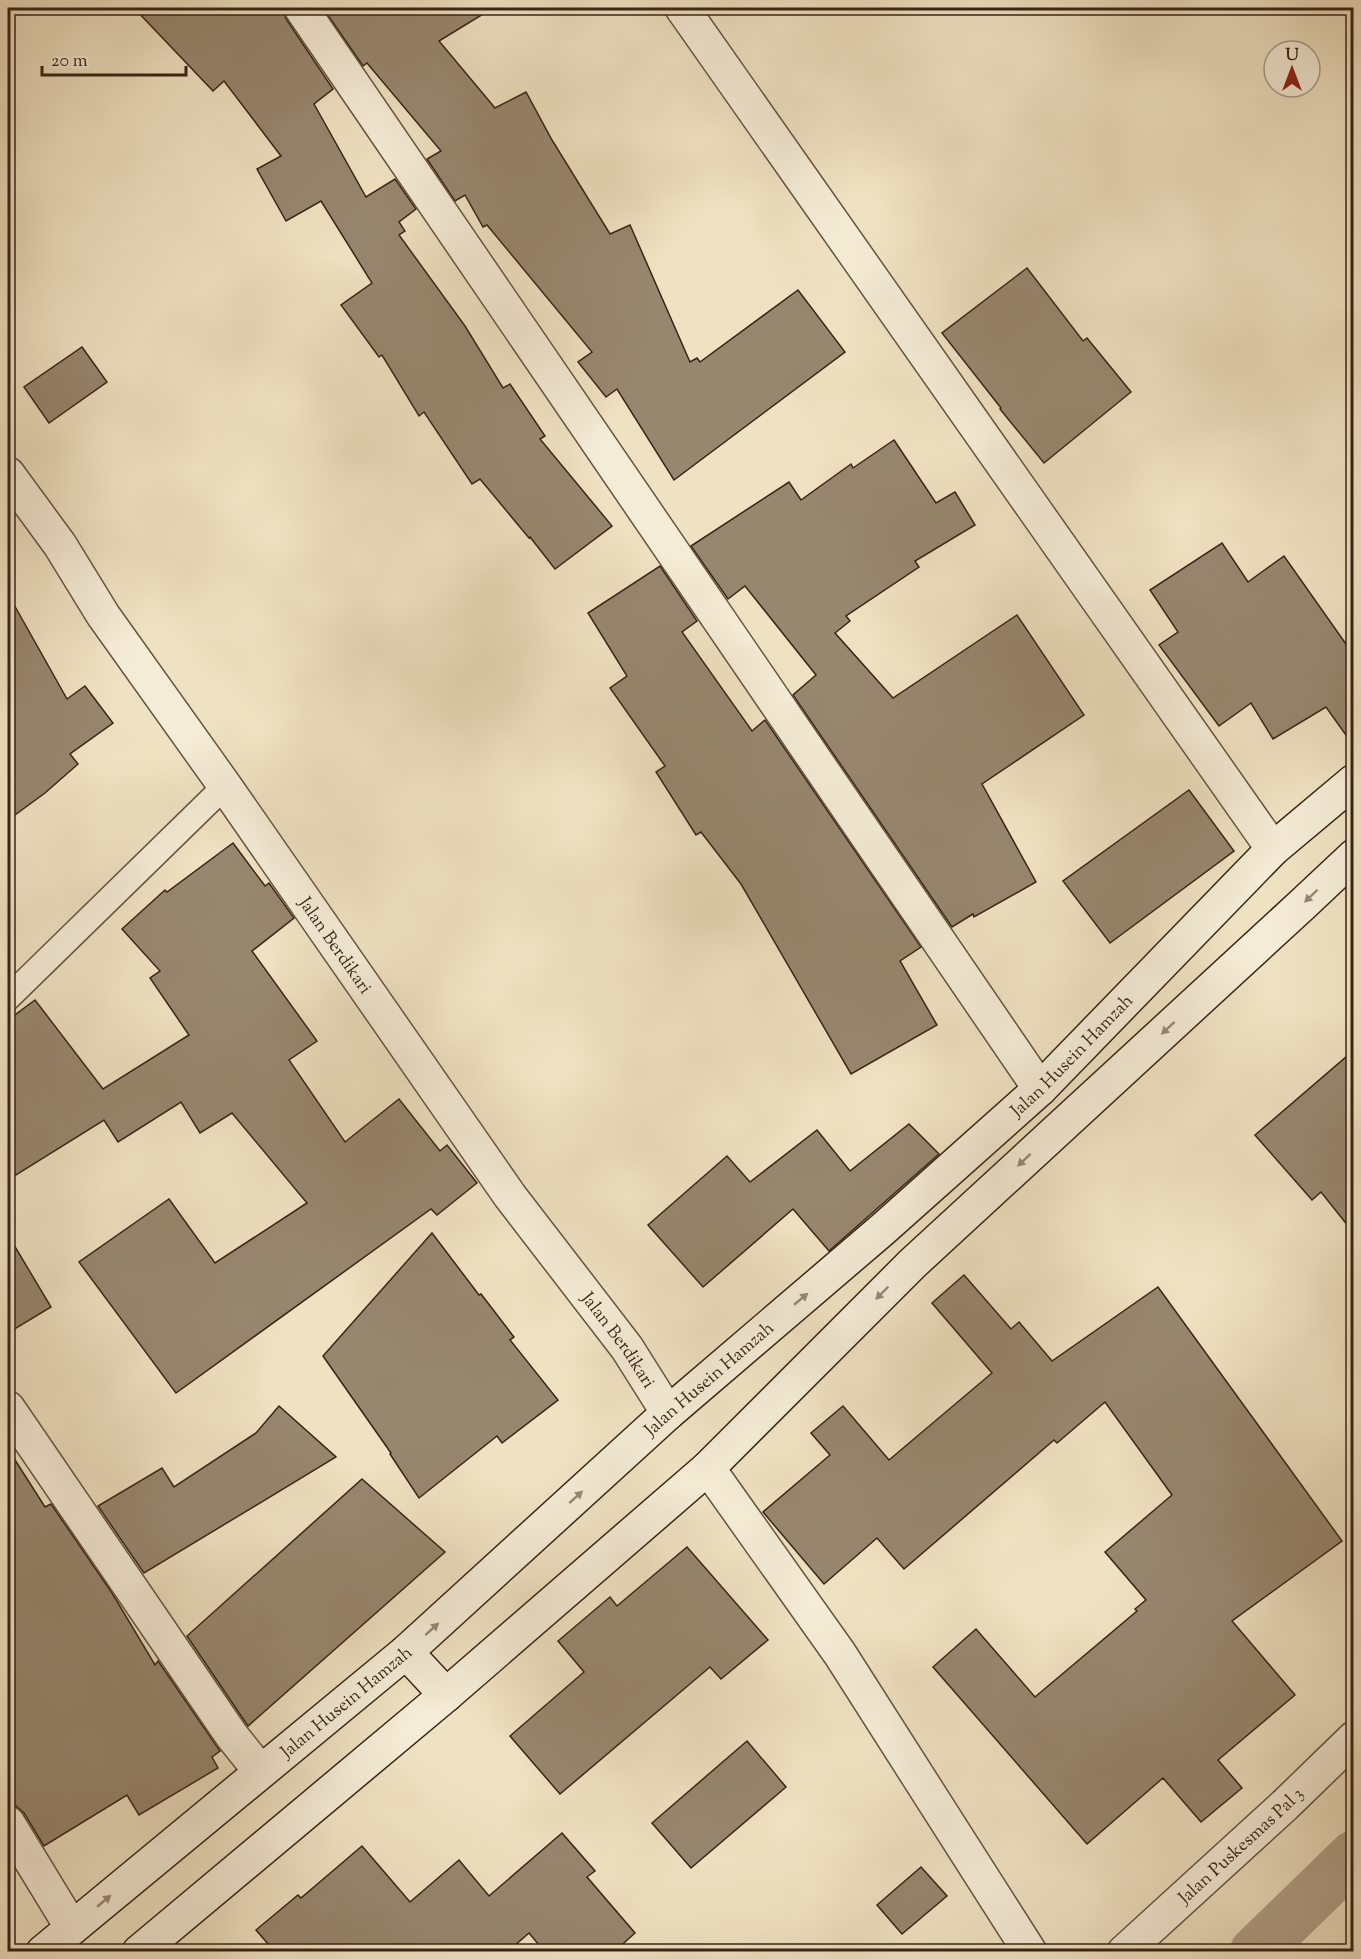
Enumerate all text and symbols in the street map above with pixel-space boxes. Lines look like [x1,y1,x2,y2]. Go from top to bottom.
scale bar [42,39,186,77]
north arrow [1262,39,1322,99]
text: U [1285,45,1299,68]
text: 20 m [51,49,88,75]
one-way arrow [1304,889,1319,903]
street label: Jalan Berdikari [291,892,377,1000]
street label: Jalan Husein Hamzah [1005,989,1140,1125]
one-way arrow [1161,1021,1176,1034]
one-way arrow [1017,1153,1032,1167]
one-way arrow [875,1286,889,1300]
street label: Jalan Berdikari [573,1287,660,1394]
one-way arrow [793,1293,808,1306]
street label: Jalan Husein Hamzah [639,1316,781,1444]
one-way arrow [568,1490,583,1504]
one-way arrow [424,1622,439,1636]
street label: Jalan Husein Hamzah [275,1641,419,1766]
street label: Jalan Puskesmas Pal 3 [1173,1782,1311,1912]
one-way arrow [96,1895,111,1908]

